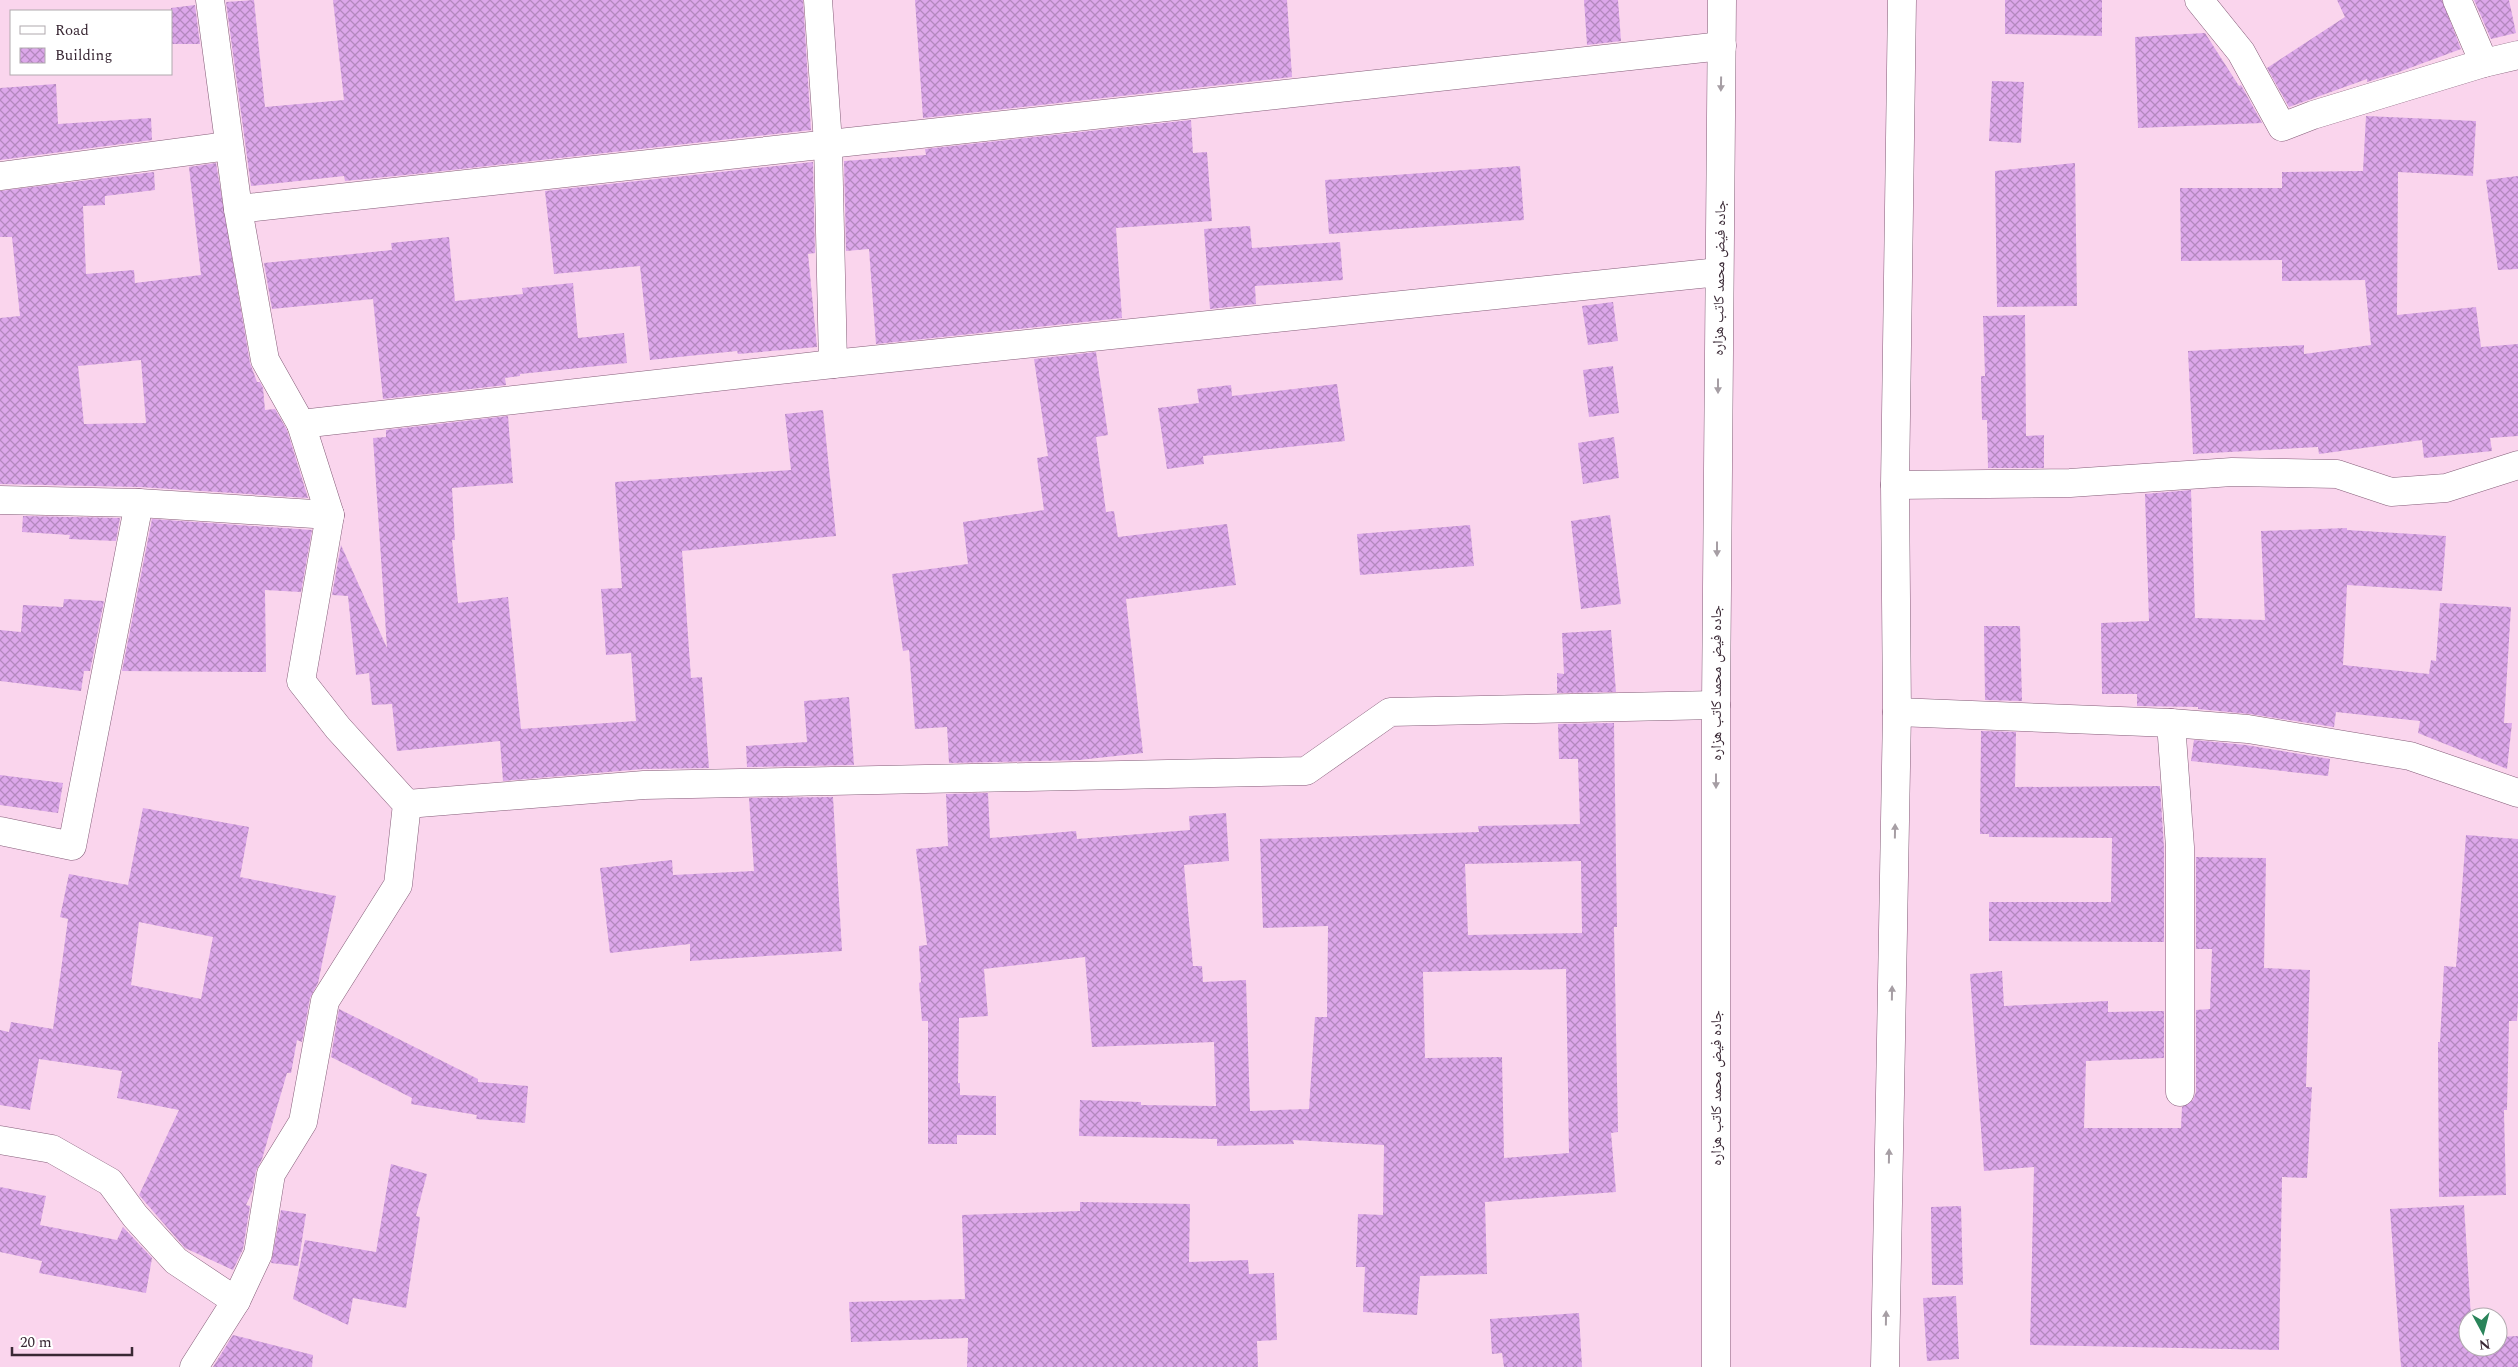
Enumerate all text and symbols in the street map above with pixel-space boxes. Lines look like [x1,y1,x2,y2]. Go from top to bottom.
legend [10,10,172,75]
text: Road [55,19,89,42]
text: Building [55,44,112,67]
one-way arrow [1717,76,1725,92]
street label: جاده فیض محمد کاتب هزاره [1707,200,1732,356]
one-way arrow [1714,378,1722,394]
one-way arrow [1713,541,1721,557]
street label: جاده فیض محمد کاتب هزاره [1705,605,1728,761]
one-way arrow [1712,773,1720,789]
one-way arrow [1891,823,1899,839]
one-way arrow [1888,985,1896,1001]
street label: جاده فیض محمد کاتب هزاره [1705,1010,1728,1166]
one-way arrow [1885,1148,1893,1164]
north arrow [2458,1307,2508,1357]
one-way arrow [1882,1310,1890,1326]
scale bar [12,1324,132,1356]
text: 20 m [20,1331,52,1354]
text: N [2478,1333,2491,1356]

